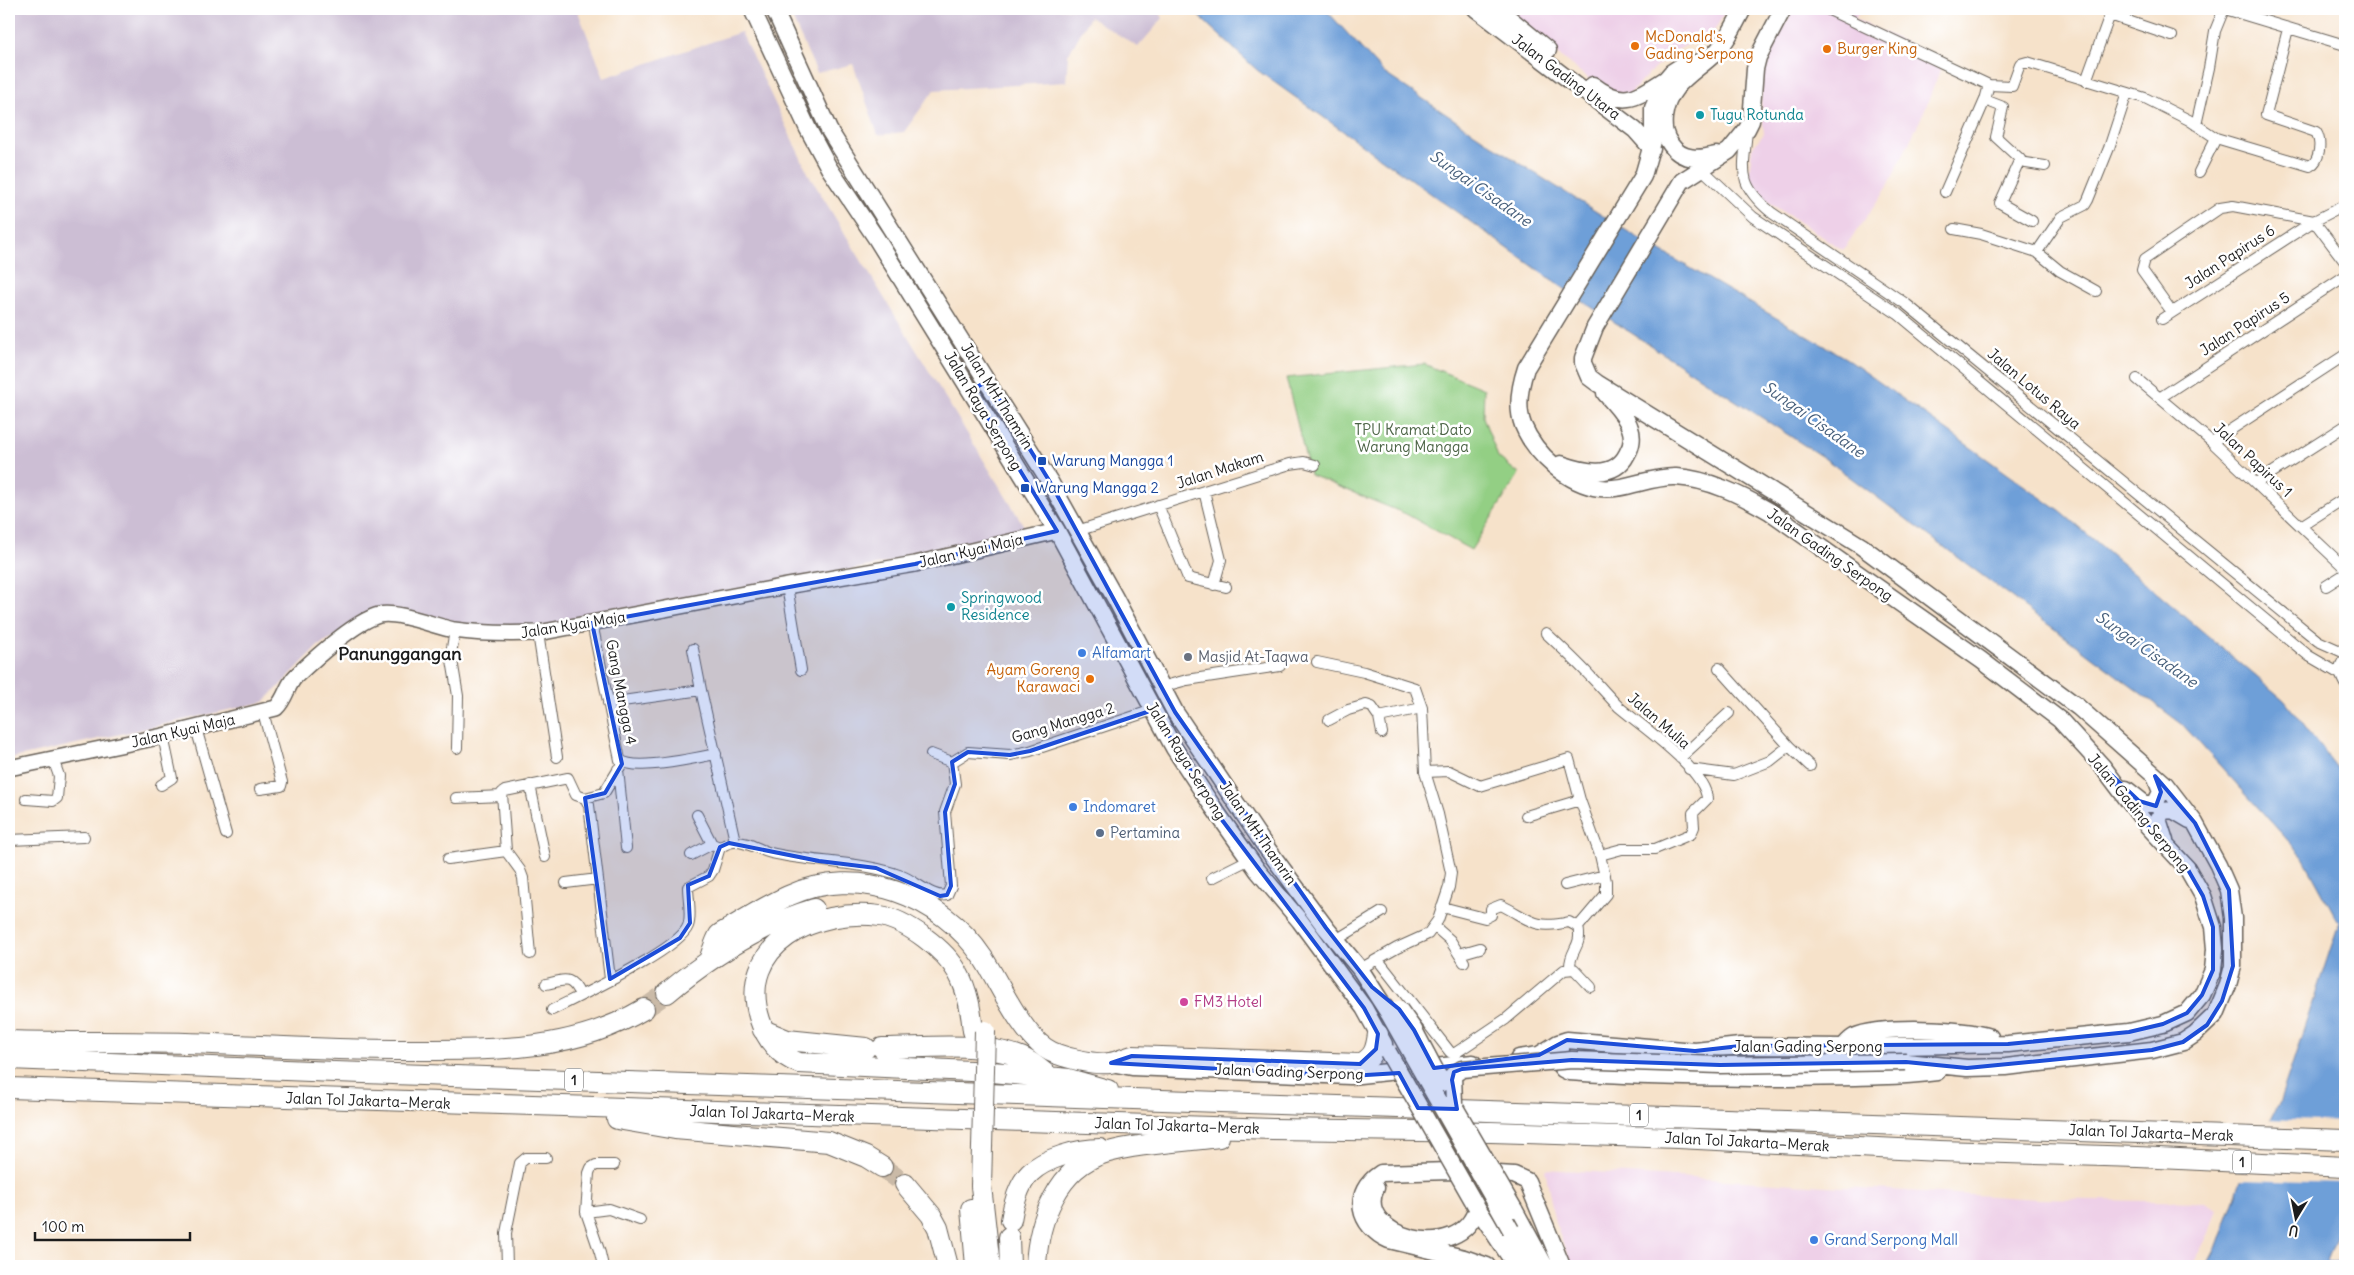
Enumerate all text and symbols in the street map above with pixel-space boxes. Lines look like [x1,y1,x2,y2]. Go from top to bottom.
place label: McDonald's, Gading Serpong [1645,27,1754,63]
street label: Jalan Gading Utara [1508,30,1625,124]
place label: Burger King [1837,39,1917,58]
marker: McDonald's, Gading Serpong [1629,40,1641,52]
marker: Burger King [1821,43,1833,55]
place label: Tugu Rotunda [1710,105,1804,124]
marker: Tugu Rotunda [1694,109,1706,121]
water label: Sungai Cisadane [1426,145,1537,231]
street label: Jalan Papirus 6 [2181,220,2278,293]
street label: Jalan Papirus 5 [2196,287,2293,360]
street label: Jalan MH.Thamrin [957,339,1038,453]
street label: Jalan Lotus Raya [1984,344,2085,433]
street label: Jalan Raya Serpong [940,348,1026,474]
water label: Sungai Cisadane [1759,376,1870,462]
street label: Jalan Papirus 1 [2210,418,2297,501]
park label: TPU Kramat Dato Warung Mangga [1354,420,1472,456]
street label: Jalan Makam [1174,447,1266,493]
place label: Warung Mangga 1 [1052,451,1173,470]
marker: Warung Mangga 1 [1036,455,1048,467]
place label: Warung Mangga 2 [1035,478,1159,497]
marker: Warung Mangga 2 [1019,482,1031,494]
street label: Jalan Gading Serpong [1764,504,1897,605]
street label: Jalan Kyai Maja [917,529,1025,572]
place label: Springwood Residence [961,588,1042,624]
marker: Springwood Residence [945,601,957,613]
water label: Sungai Cisadane [2092,606,2203,692]
street label: Jalan Kyai Maja [519,607,627,642]
street label: Gang Mangga 4 [602,638,641,746]
district label: Panunggangan [338,642,462,665]
place label: Alfamart [1092,643,1151,662]
marker: Alfamart [1076,647,1088,659]
place label: Masjid At-Taqwa [1198,647,1309,666]
marker: Masjid At-Taqwa [1182,651,1194,663]
place label: Ayam Goreng Karawaci [986,660,1080,696]
marker: Ayam Goreng Karawaci [1084,673,1096,685]
street label: Jalan Mulia [1624,688,1695,753]
street label: Gang Mangga 2 [1009,698,1117,747]
street label: Jalan Raya Serpong [1142,698,1230,823]
street label: Jalan Kyai Maja [129,709,237,752]
street label: Jalan Gading Serpong [2084,749,2195,876]
street label: Jalan MH.Thamrin [1216,777,1301,888]
place label: Indomaret [1083,797,1156,816]
marker: Indomaret [1067,801,1079,813]
place label: Pertamina [1110,823,1180,842]
marker: Pertamina [1094,827,1106,839]
place label: FM3 Hotel [1194,992,1262,1011]
marker: FM3 Hotel [1178,996,1190,1008]
street label: Jalan Gading Serpong [1733,1037,1883,1056]
street label: Jalan Gading Serpong [1214,1059,1364,1084]
road number: 1 [565,1068,583,1092]
street label: Jalan Tol Jakarta–Merak [285,1088,451,1113]
street label: Jalan Tol Jakarta–Merak [689,1101,855,1126]
road number: 1 [1630,1104,1648,1126]
street label: Jalan Tol Jakarta–Merak [1094,1113,1260,1138]
street label: Jalan Tol Jakarta–Merak [2068,1120,2234,1145]
street label: Jalan Tol Jakarta–Merak [1664,1128,1830,1155]
road number: 1 [2233,1150,2251,1174]
north arrow [2272,1192,2322,1242]
scale bar [35,1210,190,1242]
text: 100 m [42,1217,84,1236]
text: U [2287,1221,2300,1240]
place label: Grand Serpong Mall [1824,1230,1958,1249]
marker: Grand Serpong Mall [1808,1234,1820,1246]

